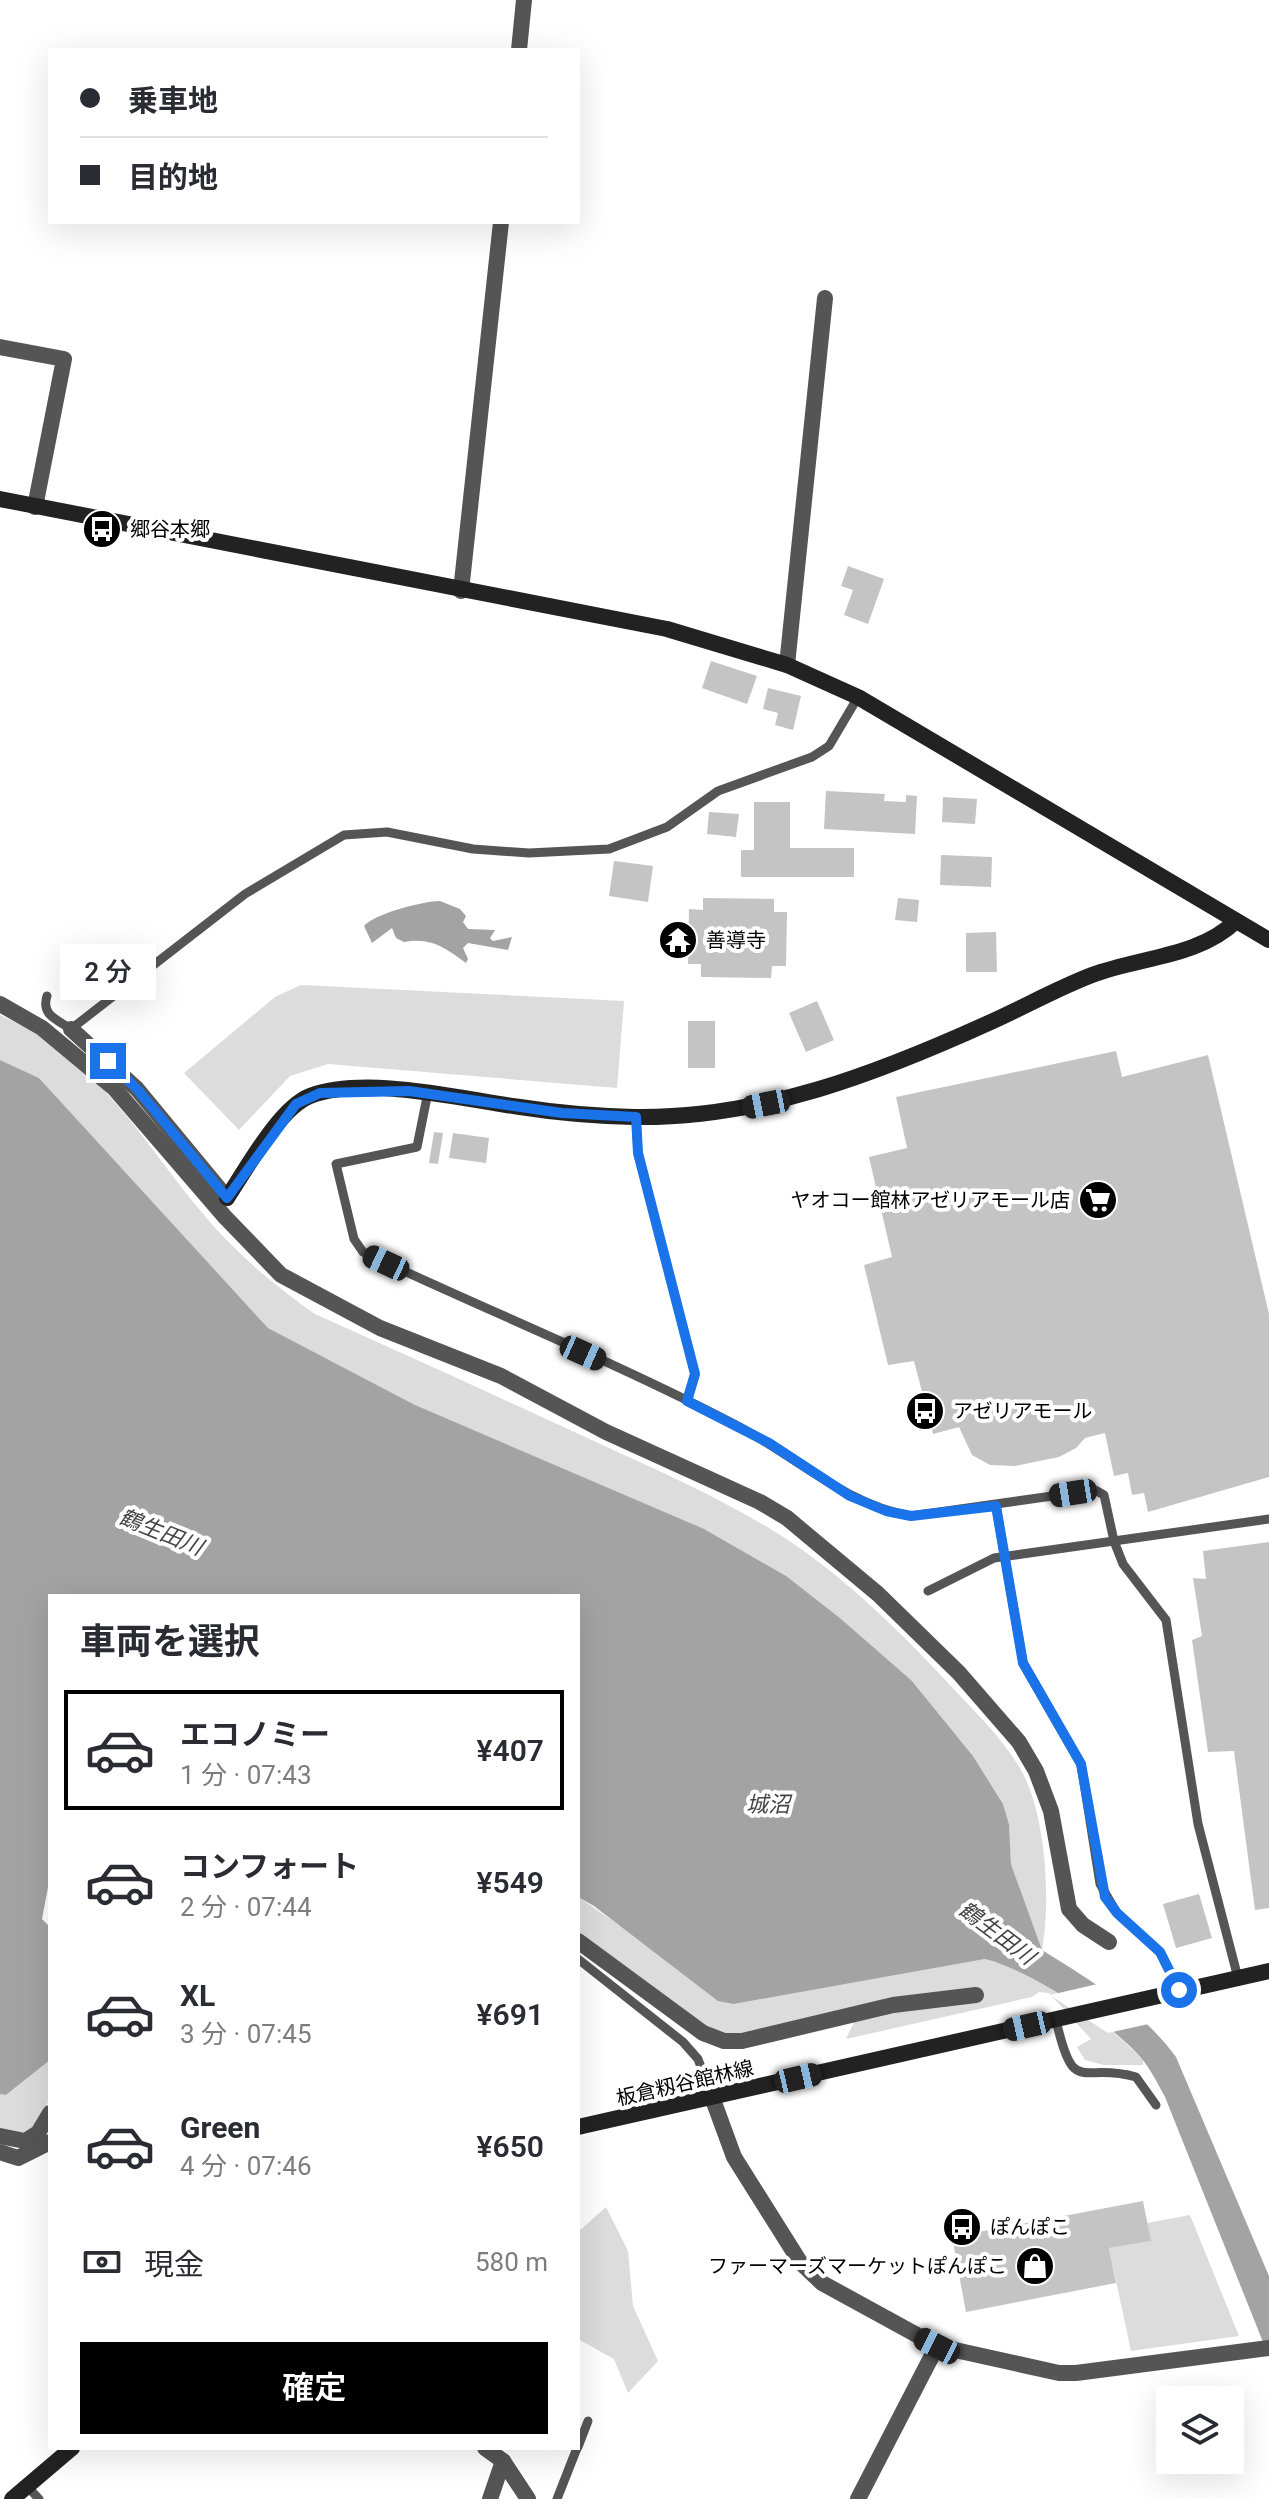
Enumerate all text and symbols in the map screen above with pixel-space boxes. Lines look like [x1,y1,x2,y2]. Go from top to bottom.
text: 乗車地 [128,83,218,118]
text: 目的地 [128,160,218,195]
bus stop icon: 郷谷本郷 [81,508,123,550]
place label: 郷谷本郷 [130,517,210,541]
temple icon: 善導寺 [657,919,699,961]
place label: 善導寺 [706,928,766,952]
callout: 2 分 [60,945,156,1001]
text: 2 分 [84,957,132,987]
route end [90,1043,126,1079]
car [740,1088,792,1120]
supermarket icon: ヤオコー館林アゼリアモール店 [1077,1179,1119,1221]
place label: ヤオコー館林アゼリアモール店 [790,1188,1070,1212]
car [359,1242,413,1284]
car [556,1332,610,1374]
bus stop icon: アゼリアモール [904,1390,946,1432]
place label: アゼリアモール [953,1399,1093,1423]
car [1047,1477,1099,1509]
water label: 鶴生田川 [116,1504,208,1561]
text: 車両を選択 [80,1621,260,1663]
icon: car [84,1714,156,1786]
text: エコノミー [180,1717,330,1752]
text: ¥407 [477,1733,544,1768]
text: 1 分 · 07:43 [180,1760,312,1790]
water label: 城沼 [746,1792,793,1817]
icon: car [84,1846,156,1918]
text: コンフォート [180,1849,359,1884]
text: ¥549 [477,1865,544,1900]
text: 2 分 · 07:44 [180,1892,312,1922]
water label: 鶴生田川 [954,1897,1041,1971]
route start [1161,1972,1197,2008]
icon: car [84,1978,156,2050]
text: XL [180,1978,215,2013]
text: ¥691 [477,1997,544,2032]
car [1001,2009,1053,2043]
text: 3 分 · 07:45 [180,2019,312,2049]
street label: 板倉籾谷館林線 [614,2056,756,2110]
car [772,2061,824,2095]
icon: car [84,2110,156,2182]
text: Green [180,2110,260,2145]
text: ¥650 [477,2129,544,2164]
text: 4 分 · 07:46 [180,2151,312,2181]
bus stop icon: ぽんぽこ [941,2206,983,2248]
place label: ぽんぽこ [990,2215,1070,2239]
icon: cash [80,2240,124,2284]
shop icon: ファーマーズマーケットぽんぽこ [1014,2245,1056,2287]
text: 現金 [144,2247,204,2282]
text: 580 m [475,2247,548,2277]
place label: ファーマーズマーケットぽんぽこ [708,2254,1007,2278]
car [910,2324,964,2368]
button: 確定 [80,2342,548,2434]
map controls [1156,2386,1244,2474]
button: layers [1156,2386,1244,2474]

